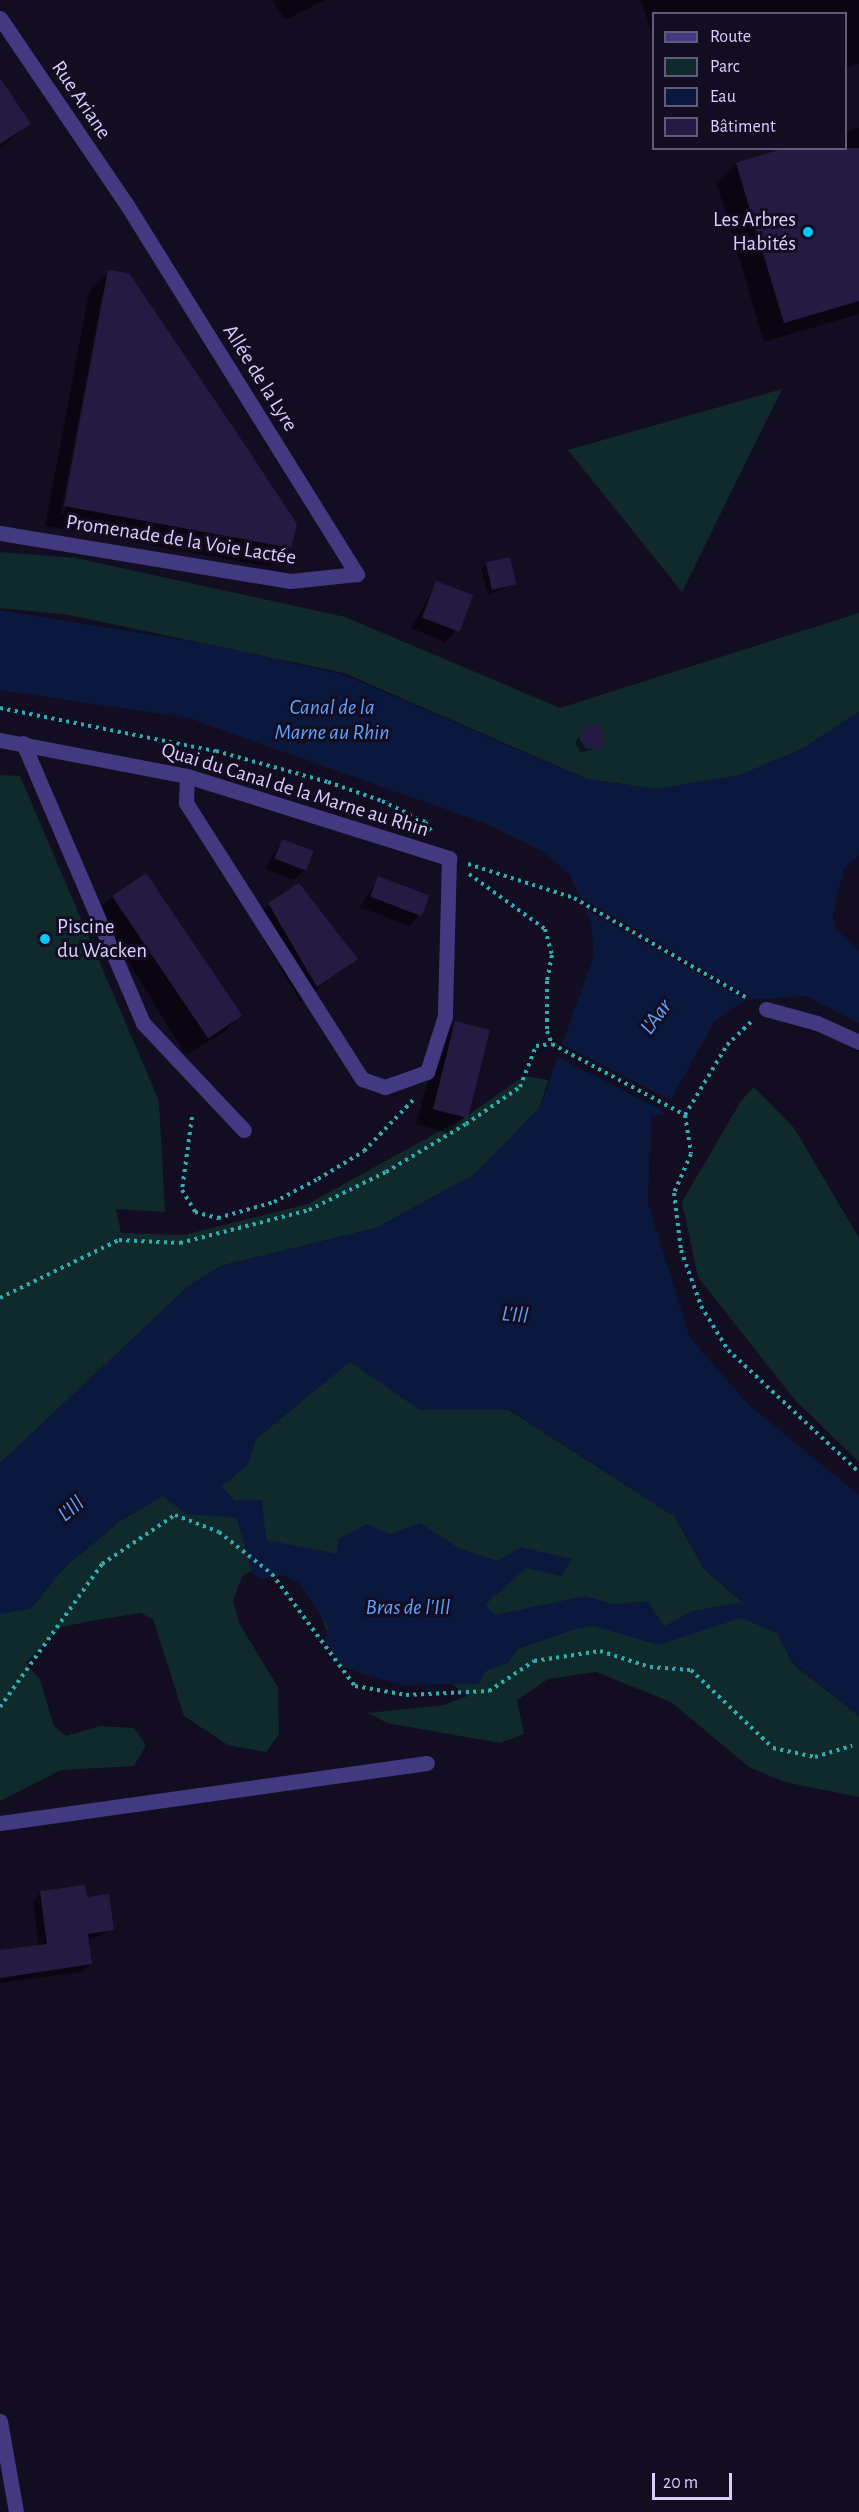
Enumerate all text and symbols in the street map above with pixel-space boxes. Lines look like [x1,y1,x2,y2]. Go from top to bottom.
legend [652,12,847,150]
text: Route [710,28,751,46]
street label: Rue Ariane [46,56,116,144]
text: Parc [710,58,740,76]
text: Eau [710,88,736,106]
text: Bâtiment [710,118,776,136]
place label: Les Arbres Habités [713,207,796,257]
marker: Les Arbres Habités [801,225,815,239]
street label: Allée de la Lyre [217,320,303,436]
street label: Promenade de la Voie Lactée [64,509,298,571]
water label: Canal de la Marne au Rhin [275,694,389,746]
street label: Quai du Canal de la Marne au Rhin [158,737,432,843]
place label: Piscine du Wacken [57,914,147,964]
marker: Piscine du Wacken [38,932,52,946]
water label: L'Aar [634,994,678,1040]
water label: L'Ill [500,1300,530,1330]
water label: L'Ill [52,1490,90,1528]
water label: Bras de l'Ill [366,1595,450,1621]
scale bar [655,2461,734,2499]
text: 20 m [663,2474,698,2492]

